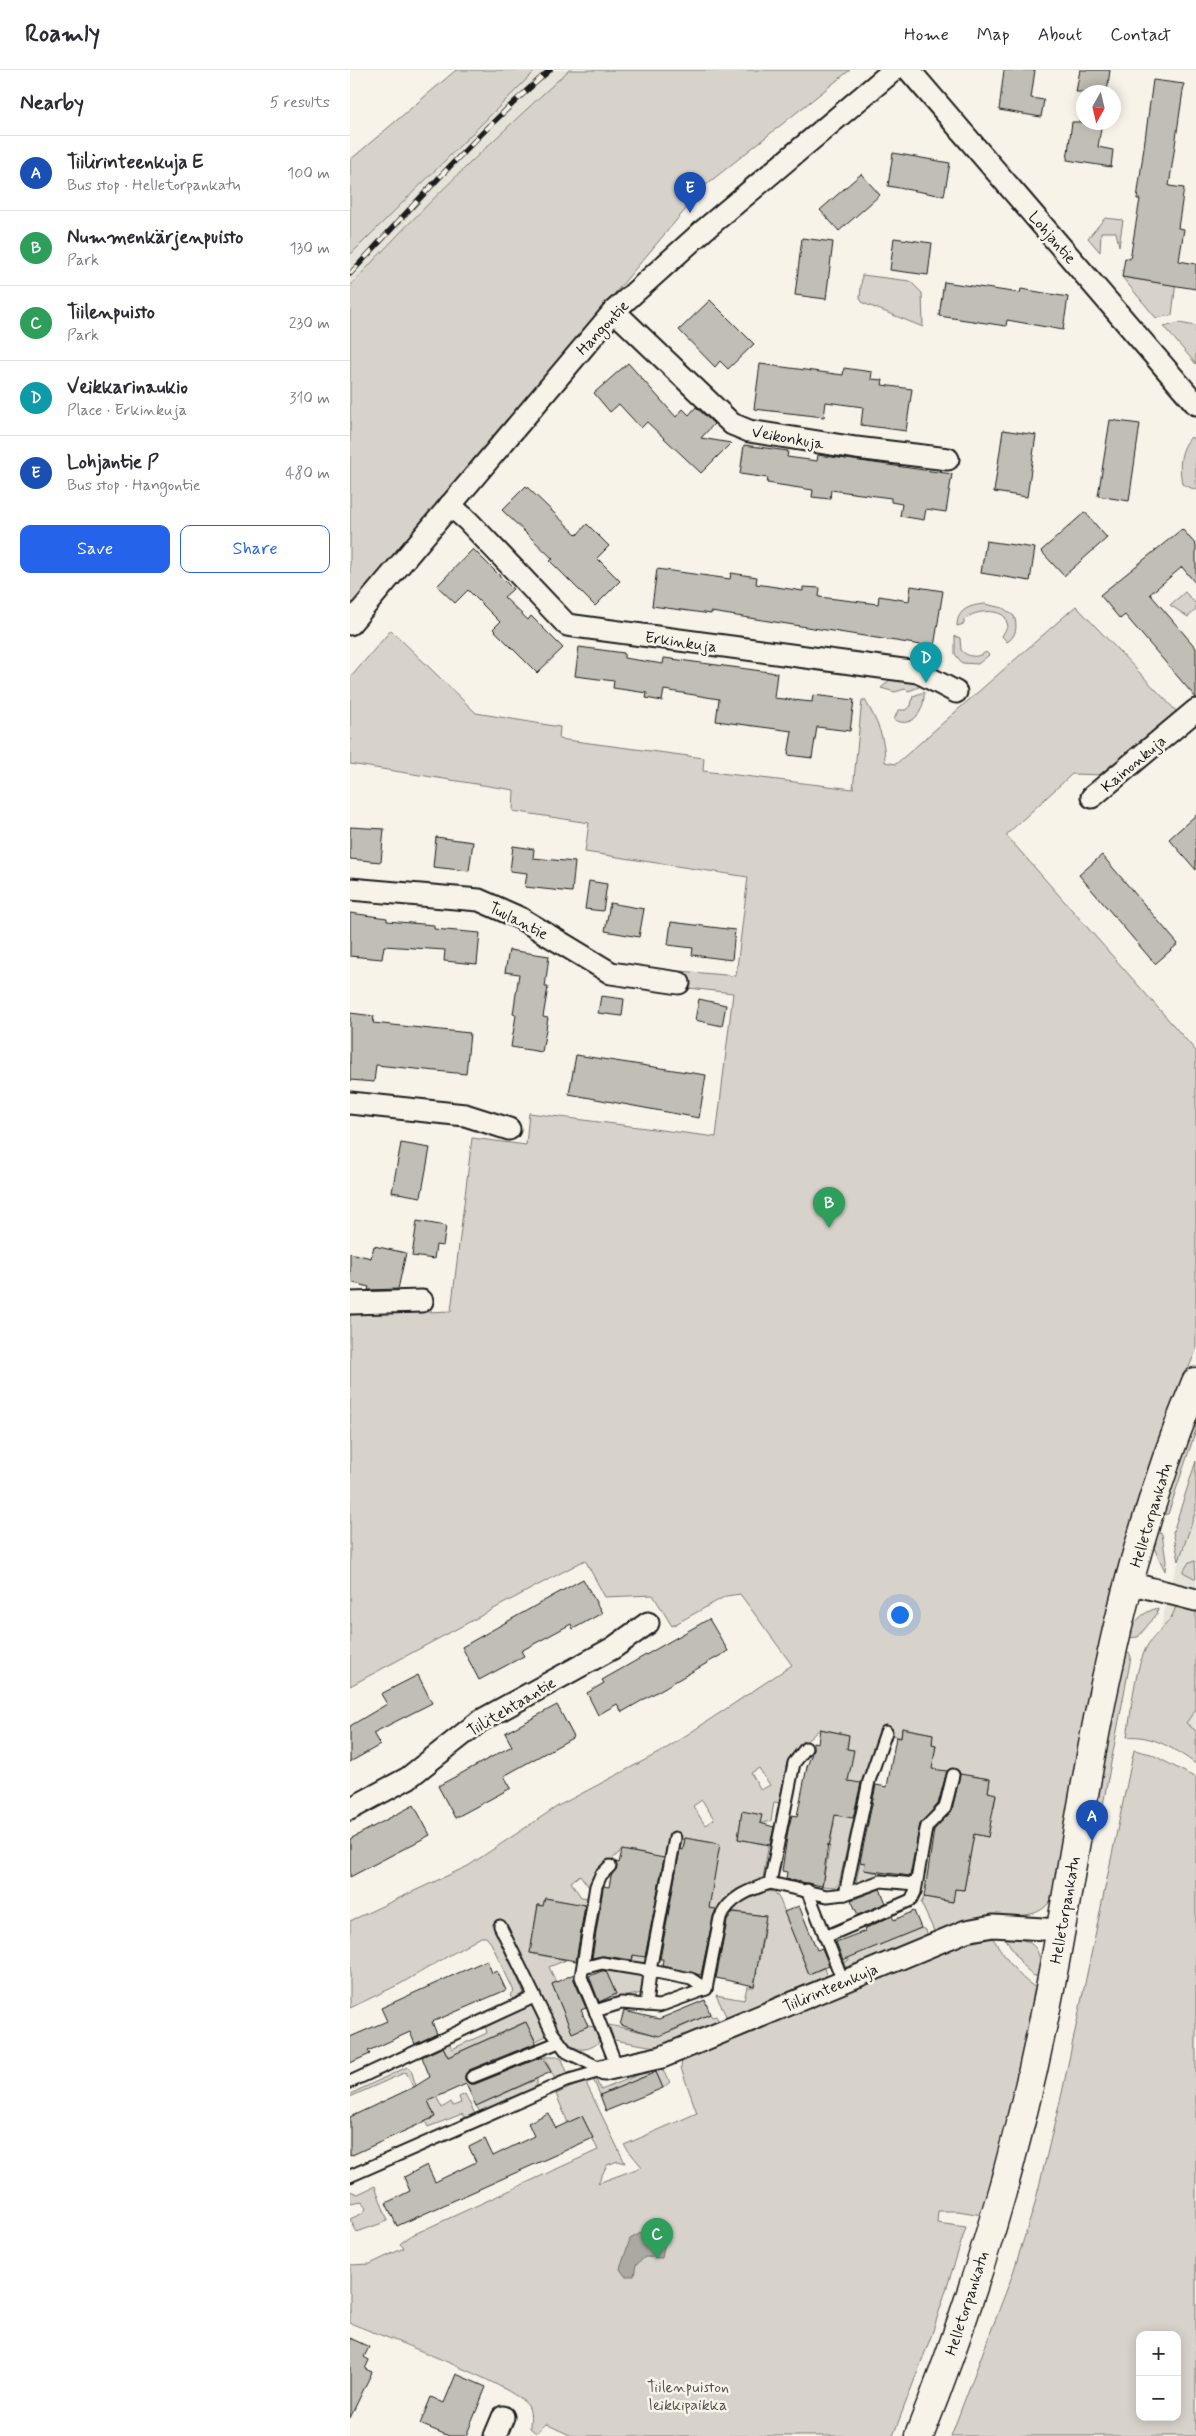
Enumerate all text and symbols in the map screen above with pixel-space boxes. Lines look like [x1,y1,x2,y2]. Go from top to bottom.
text: Roamly [25,19,100,50]
text: Home [904,23,949,47]
text: Map [977,23,1010,47]
text: About [1038,23,1082,47]
text: Contact [1110,23,1171,47]
north arrow [1076,85,1121,130]
text: Nearby [20,89,84,117]
text: 5 results [270,92,330,113]
text: Tiilirinteenkuja E [67,150,204,175]
text: A [31,163,41,184]
text: 100 m [287,163,330,184]
pin: E [674,172,706,213]
text: Bus stop · Helletorpankatu [67,175,241,196]
street label: Lohjantie [1023,207,1081,269]
text: Nummenkärjenpuisto [67,225,243,250]
text: B [31,238,41,259]
text: 130 m [289,238,330,259]
text: Park [67,250,99,271]
street label: Hangontie [572,296,635,361]
text: Tiilenpuisto [67,300,155,325]
text: C [30,313,42,334]
text: 230 m [289,313,330,334]
text: Park [67,325,99,346]
text: Veikkarinaukio [67,375,188,400]
text: D [30,388,42,409]
text: 310 m [289,388,330,409]
text: Place · Erkinkuja [67,400,187,421]
street label: Veikonkuja [750,422,826,455]
text: Lohjantie P [67,450,159,475]
text: E [31,463,41,484]
text: 480 m [285,463,330,484]
text: Bus stop · Hangontie [67,475,201,496]
button: Save [20,525,170,573]
button: Share [180,525,330,573]
street label: Erkinkuja [643,627,718,658]
pin: D [910,642,942,683]
street label: Kainonkuja [1097,731,1171,798]
street label: Tuulantie [485,897,552,945]
pin: B [813,1187,845,1228]
street label: Helletorpankatu [1126,1460,1177,1570]
your location [887,1602,913,1628]
street label: Tiilitehtaantie [464,1673,560,1742]
pin: A [1076,1800,1108,1841]
street label: Helletorpankatu [1046,1854,1085,1965]
street label: Tiilirinteenkuja [780,1959,882,2018]
pin: C [641,2218,673,2259]
street label: Helletorpankatu [941,2248,994,2358]
map controls [1136,2331,1181,2421]
button: + [1136,2331,1181,2376]
button: − [1136,2376,1181,2421]
park label: Tiilenpuiston leikkipaikka [647,2377,729,2416]

